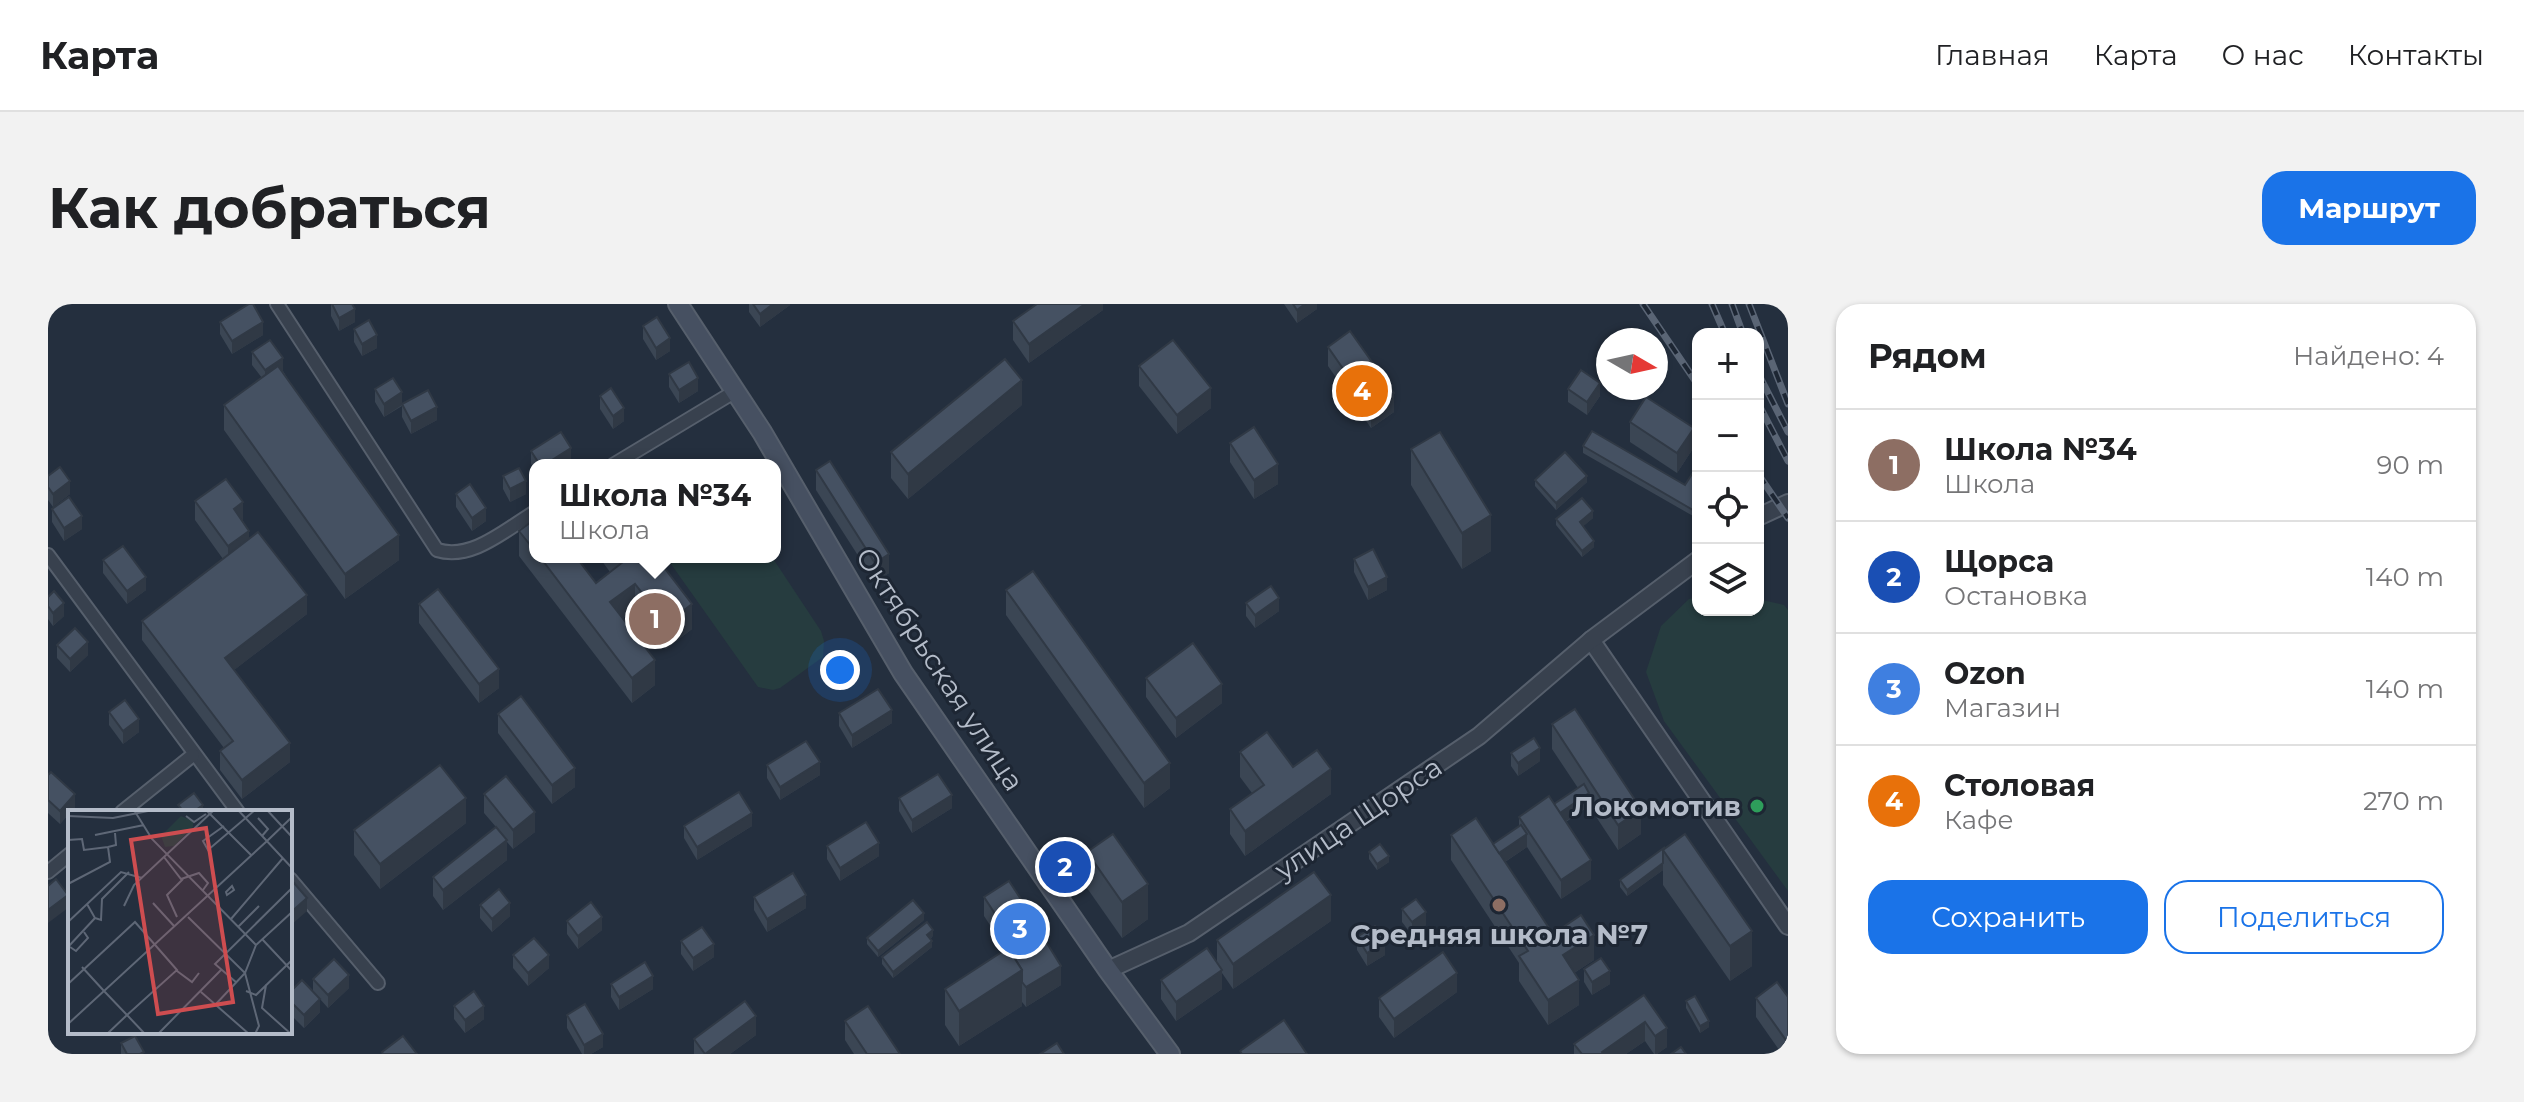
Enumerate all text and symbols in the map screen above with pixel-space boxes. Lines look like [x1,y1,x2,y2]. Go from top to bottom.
text: Карта [40,32,159,79]
text: Главная [1935,38,2050,72]
text: Карта [2094,38,2178,72]
text: О нас [2222,38,2304,72]
text: Контакты [2348,38,2484,72]
button: Маршрут [2262,171,2476,245]
text: Как добраться [48,174,491,242]
north arrow [1596,328,1668,400]
map controls [1692,328,1764,616]
button: + [1692,328,1764,400]
text: Рядом [1868,335,1987,377]
text: Найдено: 4 [2293,340,2444,372]
pin: 4 [1336,361,1388,421]
button: − [1692,400,1764,472]
text: Школа №34 [1944,431,2137,468]
text: 1 [1889,449,1899,481]
text: 90 m [2377,449,2444,481]
popup [529,459,781,563]
text: Школа [1944,468,2035,500]
button: locate [1692,472,1764,544]
text: Школа №34 [559,477,751,514]
text: Школа [559,514,650,546]
street label: Октябрьская улица [849,541,1031,797]
text: Щорса [1944,543,2054,580]
button: layers [1692,544,1764,616]
text: 2 [1886,561,1902,593]
text: 140 m [2366,561,2444,593]
text: Остановка [1944,580,2088,612]
pin: 1 [629,589,681,649]
your location [820,650,860,690]
text: Ozon [1944,655,2026,692]
text: 3 [1886,673,1902,705]
text: 140 m [2366,673,2444,705]
text: Магазин [1944,692,2061,724]
street label: улица Щорса [1267,749,1448,887]
text: Столовая [1944,767,2095,804]
text: 4 [1885,785,1903,817]
text: 270 m [2363,785,2444,817]
place label: Локомотив [1572,789,1741,823]
marker: Локомотив [1748,797,1766,815]
text: Кафе [1944,804,2013,836]
inset map [68,810,292,1034]
pin: 2 [1039,837,1091,897]
button: Сохранить [1868,880,2148,954]
button: Поделиться [2164,880,2444,954]
marker: Средняя школа №7 [1490,896,1508,914]
pin: 3 [994,899,1046,959]
place label: Средняя школа №7 [1350,917,1648,951]

